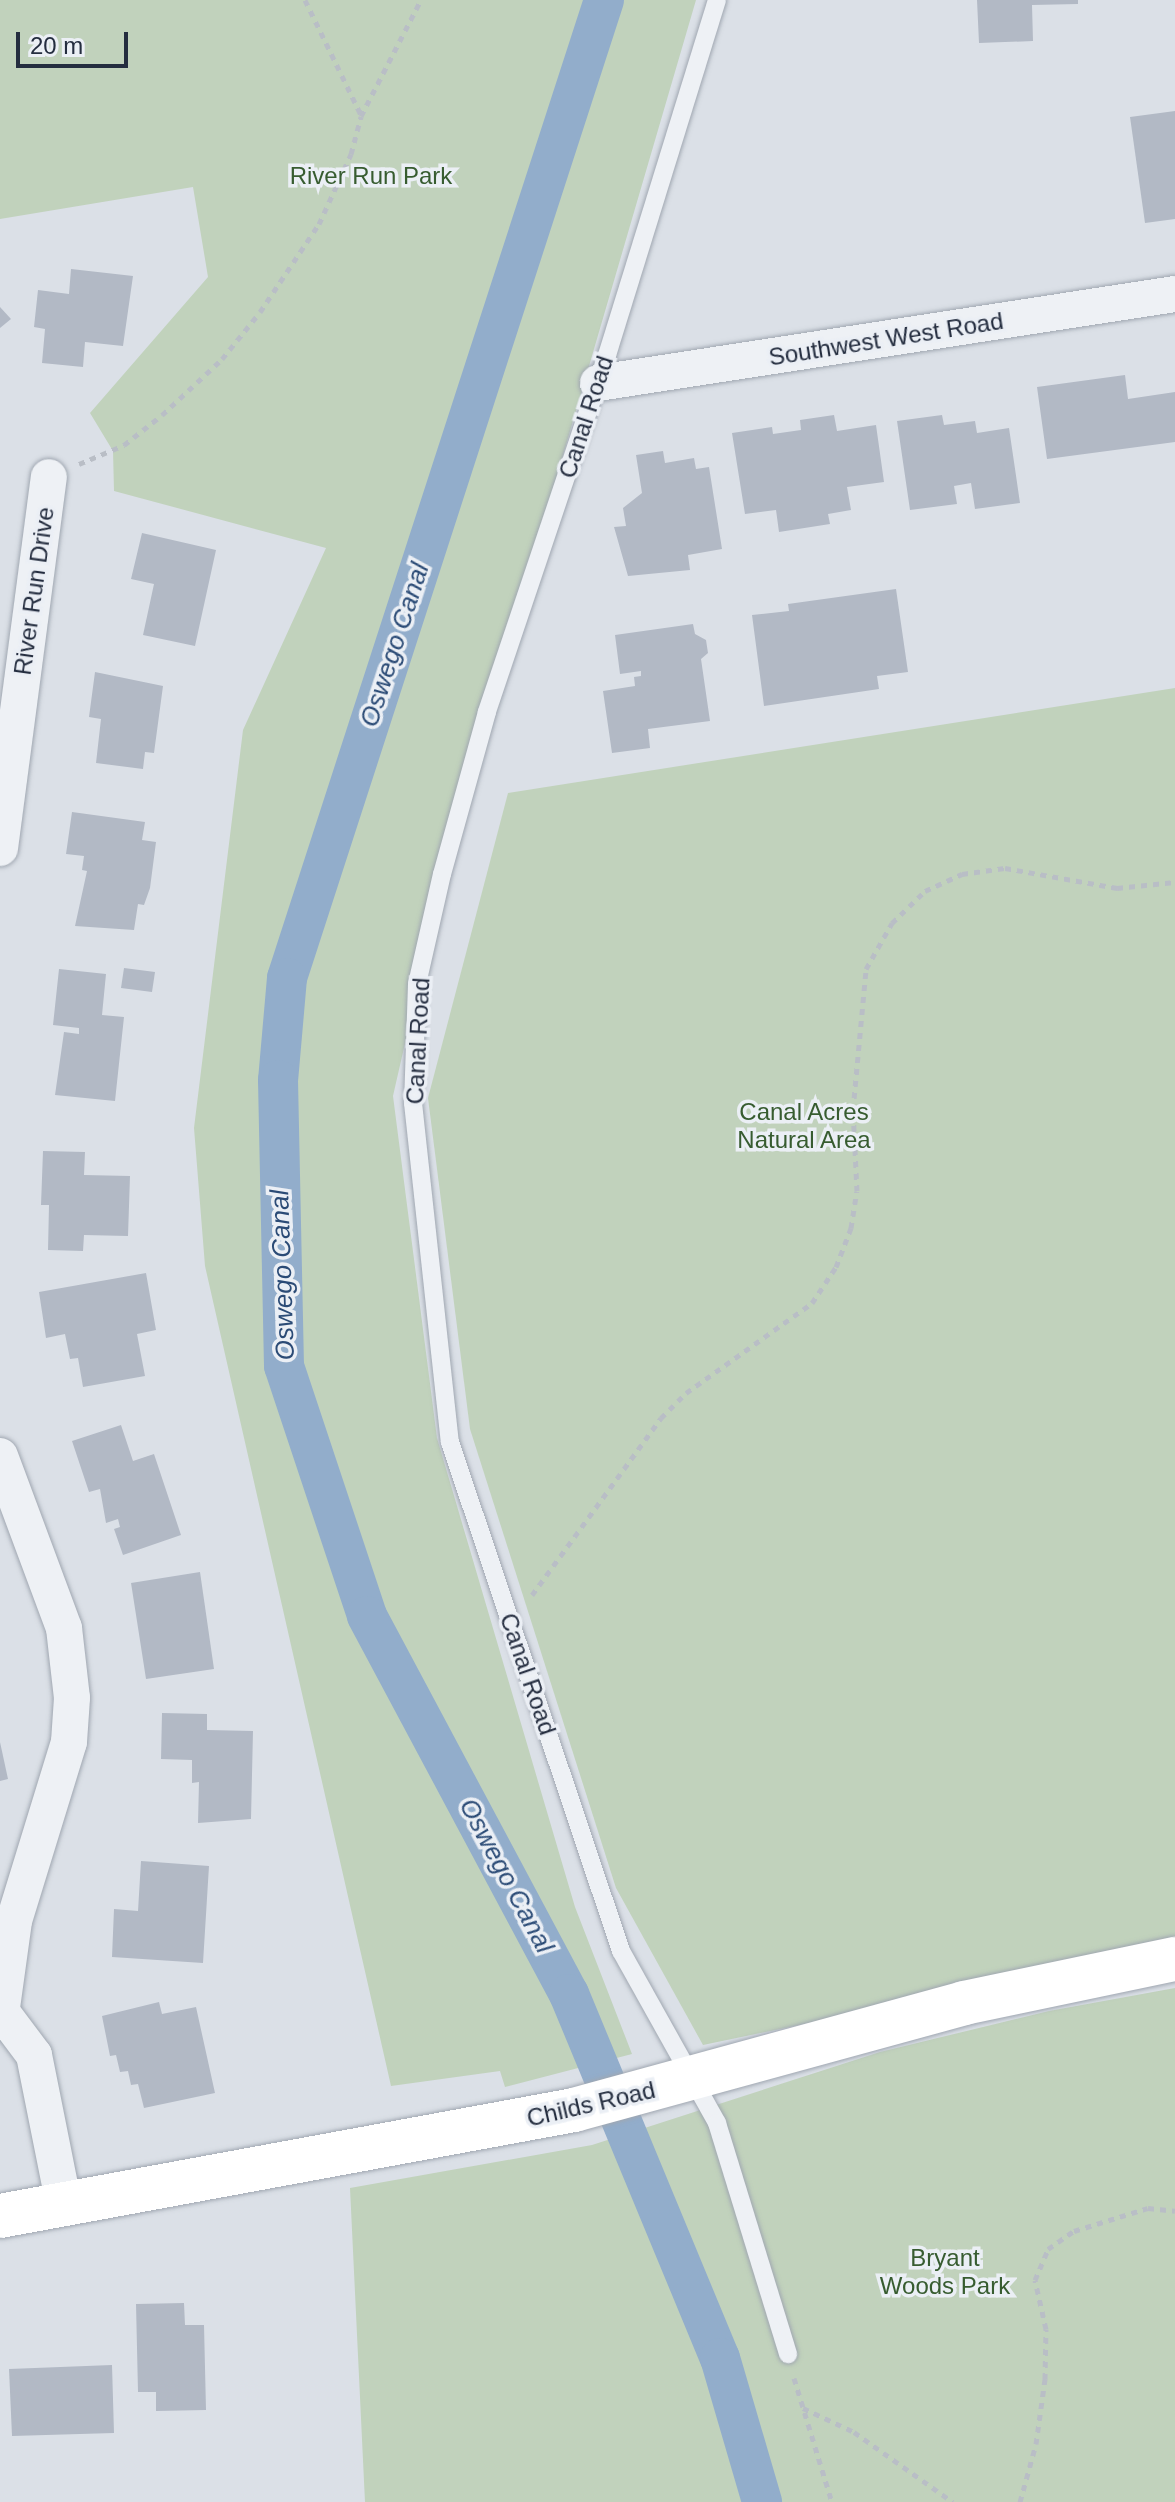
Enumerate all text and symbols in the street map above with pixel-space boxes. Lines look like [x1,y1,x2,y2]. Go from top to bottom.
scale bar [20,16,132,66]
text: 20 m [30,32,83,59]
park label: River Run Park [290,162,452,190]
street label: Southwest West Road [767,306,1005,372]
street label: Canal Road [553,352,619,482]
street label: River Run Drive [8,505,60,677]
water label: Oswego Canal [354,559,436,731]
street label: Canal Road [400,977,436,1105]
park label: Canal Acres Natural Area [737,1098,871,1154]
water label: Oswego Canal [264,1189,302,1361]
street label: Canal Road [494,1609,562,1739]
water label: Oswego Canal [452,1793,560,1959]
street label: Childs Road [524,2075,658,2133]
park label: Bryant Woods Park [880,2244,1010,2300]

